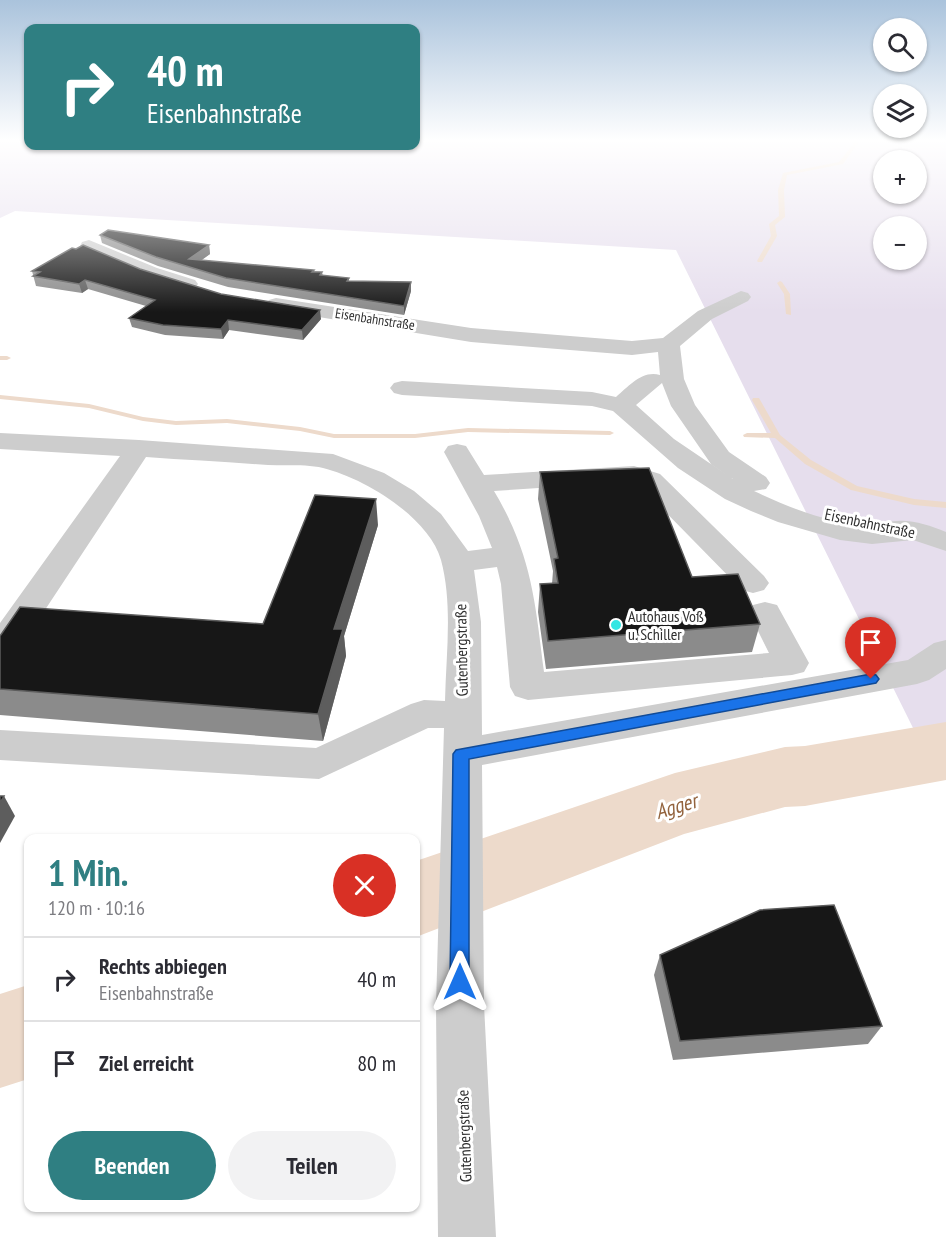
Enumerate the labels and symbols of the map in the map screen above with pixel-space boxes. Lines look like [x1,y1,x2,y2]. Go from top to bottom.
street label: Eisenbahnstraße [334,304,416,334]
street label: Eisenbahnstraße [823,504,917,542]
street label: Gutenbergstraße [450,604,472,696]
place label: Autohaus Voß u. Schiller [628,606,704,644]
pin [845,617,896,679]
marker: Autohaus Voß u. Schiller [609,618,623,632]
water label: Agger [652,786,703,825]
position arrow [428,950,492,1014]
street label: Gutenbergstraße [452,1089,476,1183]

